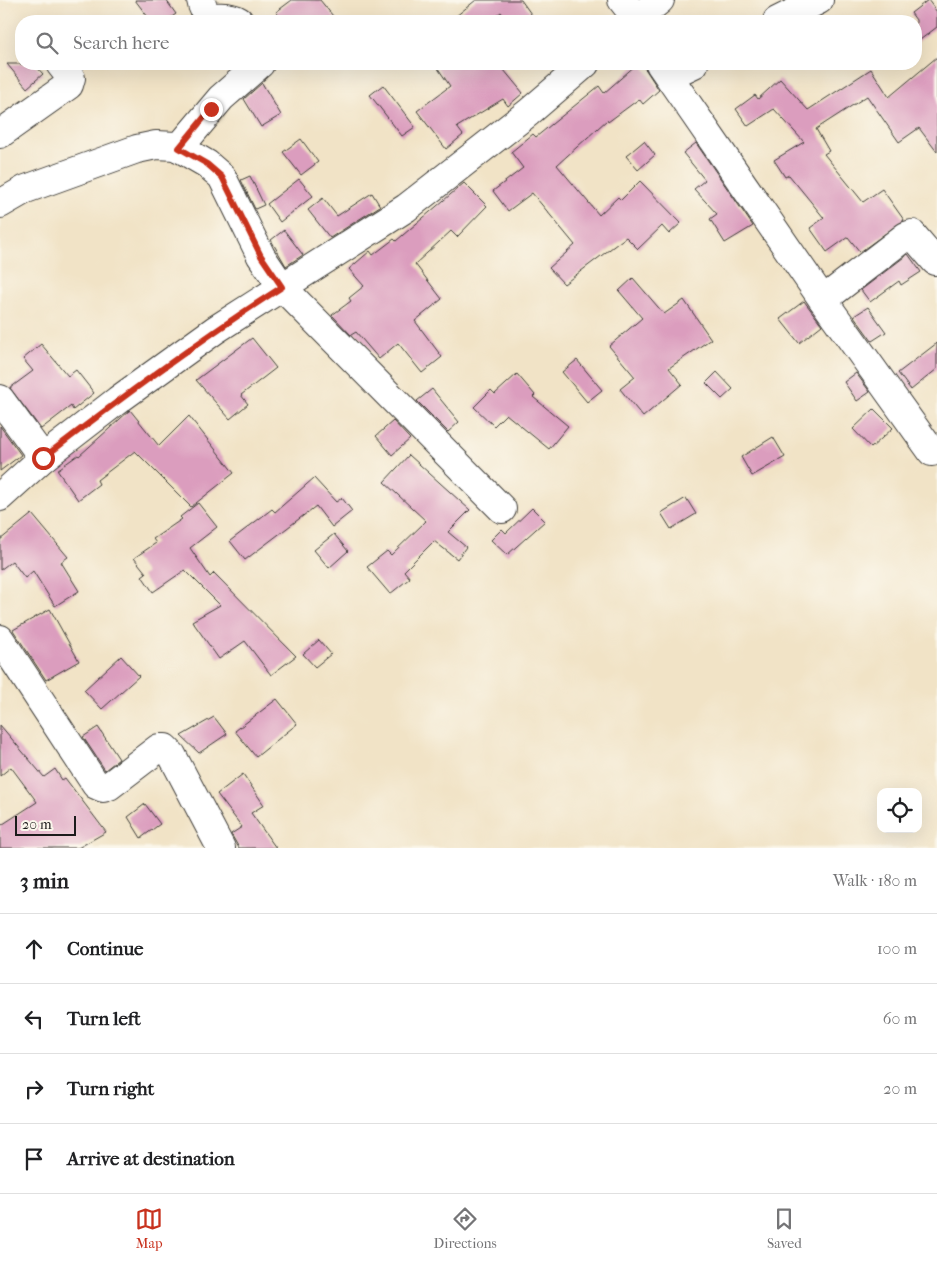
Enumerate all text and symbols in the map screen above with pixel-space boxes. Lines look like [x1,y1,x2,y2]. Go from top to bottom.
search box [15,15,922,70]
icon: search [33,29,61,57]
text: Search here [73,32,169,54]
route end [200,98,223,121]
route start [32,447,55,470]
map controls [877,788,922,833]
button: locate [877,788,922,833]
scale bar [15,813,76,836]
text: 20 m [22,816,52,833]
text: 3 min [20,869,69,893]
text: Walk · 180 m [833,871,917,890]
icon: ahead [20,935,48,963]
text: Continue [67,938,143,960]
text: 100 m [877,939,917,958]
icon: left [20,1005,48,1033]
text: Turn left [67,1008,141,1030]
text: 60 m [883,1009,917,1028]
icon: right [20,1075,48,1103]
text: Turn right [67,1078,154,1100]
text: 20 m [883,1079,917,1098]
icon: arrive [20,1145,48,1173]
text: Arrive at destination [67,1148,235,1170]
tab: Map [135,1205,163,1252]
tab: Directions [434,1205,497,1252]
tab: Saved [767,1205,802,1252]

